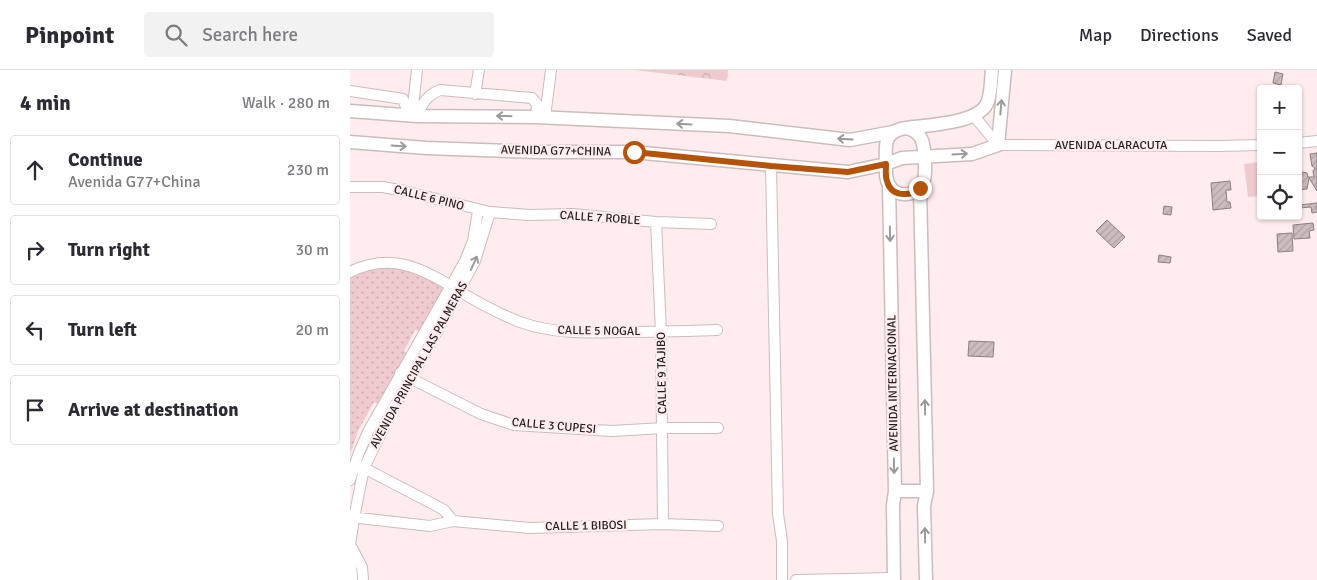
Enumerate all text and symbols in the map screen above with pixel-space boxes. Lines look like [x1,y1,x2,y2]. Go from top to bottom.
search box [144,12,494,57]
text: Pinpoint [25,20,114,50]
icon: search [162,21,190,49]
text: Search here [202,23,298,47]
text: Map [1079,24,1112,46]
text: Directions [1140,24,1219,46]
text: Saved [1247,24,1292,46]
map controls [1257,85,1302,220]
button: + [1257,85,1302,130]
text: 4 min [20,90,71,116]
text: Walk · 280 m [242,93,330,113]
one-way arrow [997,100,1006,116]
one-way arrow [496,112,512,121]
one-way arrow [676,120,692,129]
button: − [1257,130,1302,175]
one-way arrow [838,134,854,143]
street label: AVENIDA CLARACUTA [1055,138,1168,153]
one-way arrow [390,141,406,150]
route start [623,141,646,164]
street label: AVENIDA G77+CHINA [501,143,612,159]
text: Continue [68,148,143,172]
one-way arrow [952,150,968,159]
icon: ahead [21,156,49,184]
text: 230 m [287,160,329,180]
text: Avenida G77+China [68,172,201,192]
button: locate [1257,175,1302,220]
route end [909,177,932,200]
street label: CALLE 6 PINO [392,182,466,214]
street label: CALLE 7 ROBLE [559,208,641,228]
one-way arrow [885,225,894,241]
icon: right [21,236,49,264]
text: Turn right [68,238,150,262]
text: 30 m [295,240,329,260]
one-way arrow [470,256,479,271]
street label: AVENIDA PRINCIPAL LAS PALMERAS [367,279,471,451]
street label: AVENIDA INTERNACIONAL [884,314,902,452]
icon: left [21,316,49,344]
text: Turn left [68,318,137,342]
text: 20 m [295,320,329,340]
street label: CALLE 5 NOGAL [558,323,640,339]
street label: CALLE 9 TAJIBO [654,332,670,414]
icon: arrive [21,396,49,424]
text: Arrive at destination [68,398,239,422]
one-way arrow [920,399,930,416]
street label: CALLE 3 CUPESI [511,415,597,437]
one-way arrow [890,458,899,474]
street label: CALLE 1 BIBOSI [545,518,627,534]
one-way arrow [920,528,930,544]

